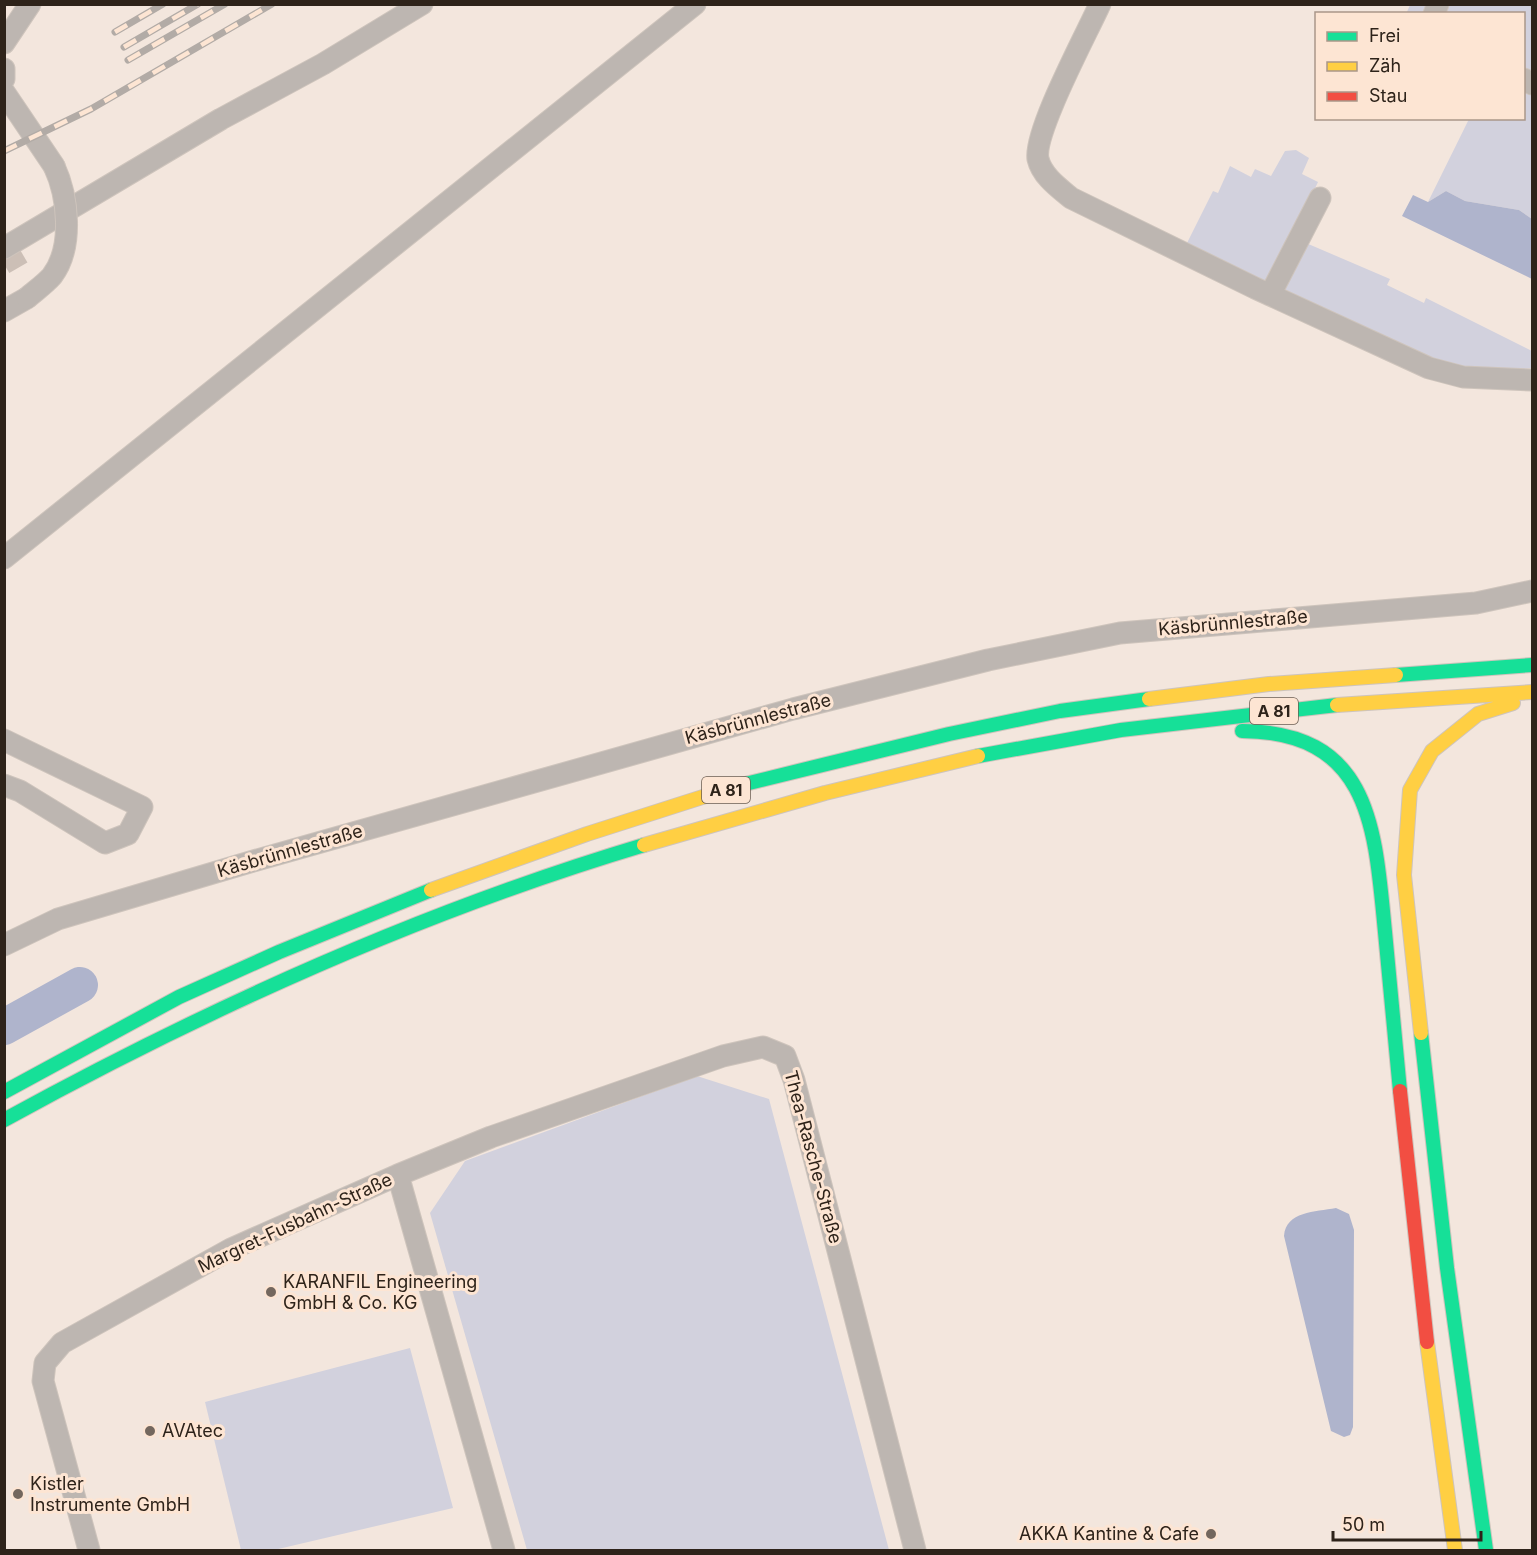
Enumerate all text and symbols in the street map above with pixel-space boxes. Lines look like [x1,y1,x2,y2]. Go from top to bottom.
legend [1315,12,1525,120]
text: Frei [1369,25,1400,46]
text: Zäh [1369,55,1401,76]
text: Stau [1369,85,1407,106]
street label: Käsbrünnlestraße [1157,605,1309,640]
street label: Käsbrünnlestraße [683,689,833,748]
road number: A 81 [1250,698,1298,724]
road number: A 81 [702,777,750,803]
street label: Käsbrünnlestraße [215,820,365,881]
street label: Thea-Rasche-Straße [780,1068,847,1246]
street label: Margret-Fusbahn-Straße [194,1168,395,1277]
place label: KARANFIL Engineering GmbH & Co. KG [283,1271,477,1313]
marker: KARANFIL Engineering GmbH & Co. KG [264,1285,278,1299]
place label: AVAtec [162,1420,223,1441]
marker: AVAtec [143,1424,157,1438]
place label: Kistler Instrumente GmbH [30,1473,190,1515]
marker: Kistler Instrumente GmbH [11,1487,25,1501]
scale bar [1333,1504,1482,1542]
text: 50 m [1342,1514,1385,1535]
place label: AKKA Kantine & Cafe [1019,1523,1199,1544]
marker: AKKA Kantine & Cafe [1204,1527,1218,1541]

